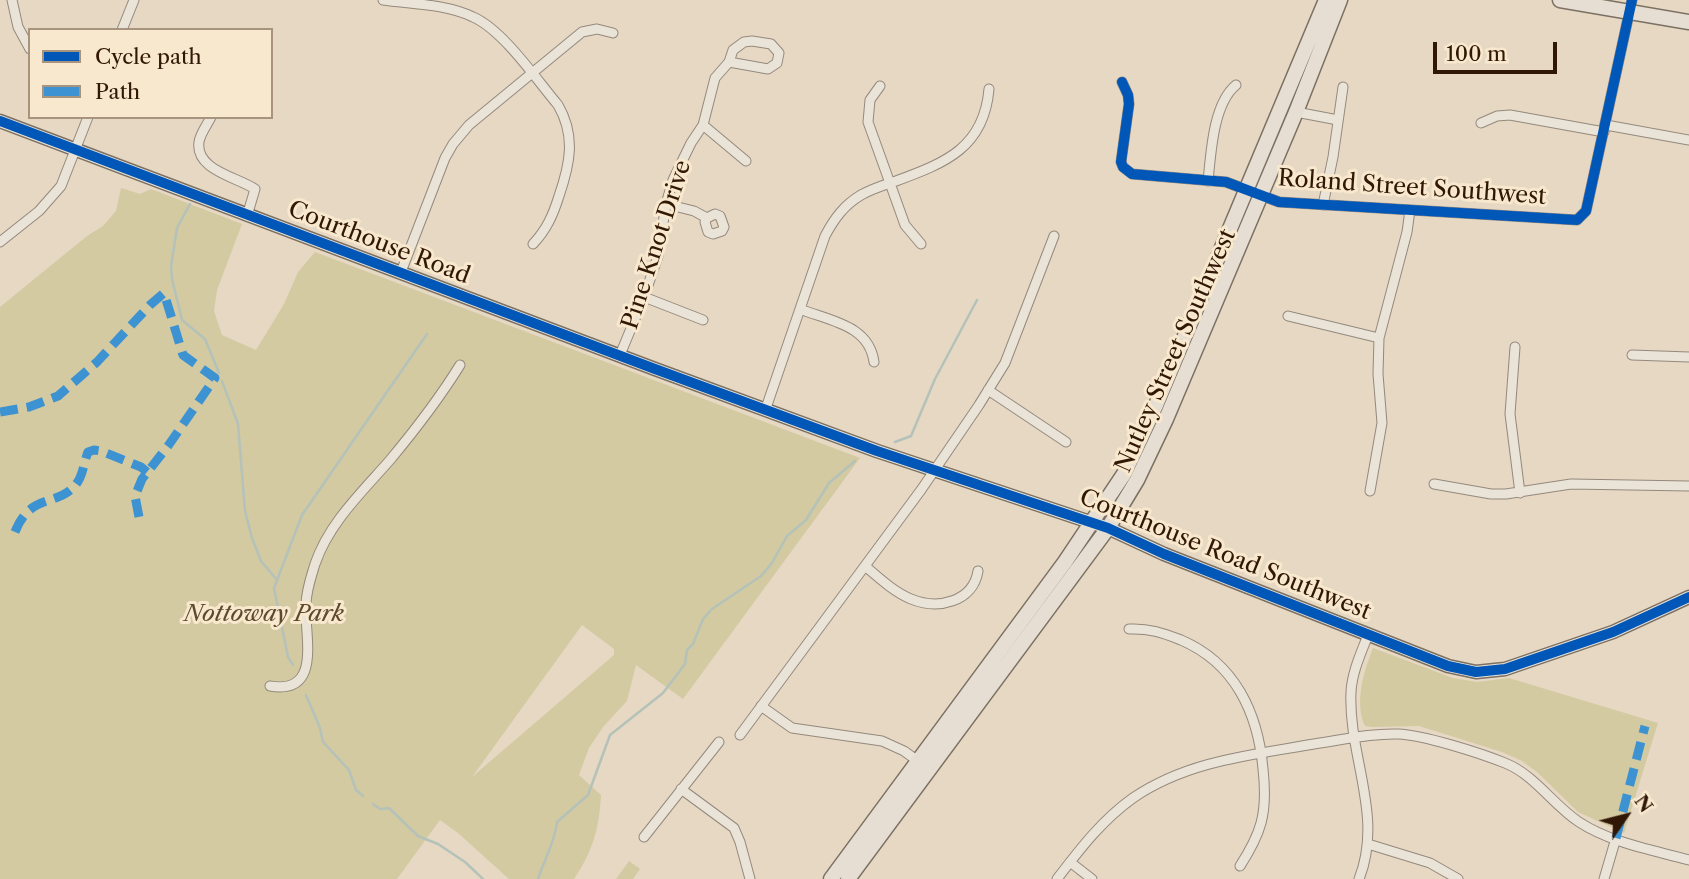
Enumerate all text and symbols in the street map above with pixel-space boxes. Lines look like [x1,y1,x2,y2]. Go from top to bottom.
legend [28,28,273,119]
scale bar [1437,28,1561,72]
text: 100 m [1446,41,1507,66]
text: Cycle path [95,44,202,69]
text: Path [95,79,140,104]
street label: Pine Knot Drive [617,157,697,333]
street label: Roland Street Southwest [1277,165,1547,211]
street label: Courthouse Road [284,196,474,290]
street label: Nutley Street Southwest [1110,225,1242,477]
street label: Courthouse Road Southwest [1075,484,1375,626]
park label: Nottoway Park [184,600,344,628]
north arrow [1591,781,1661,851]
text: N [1629,790,1658,817]

